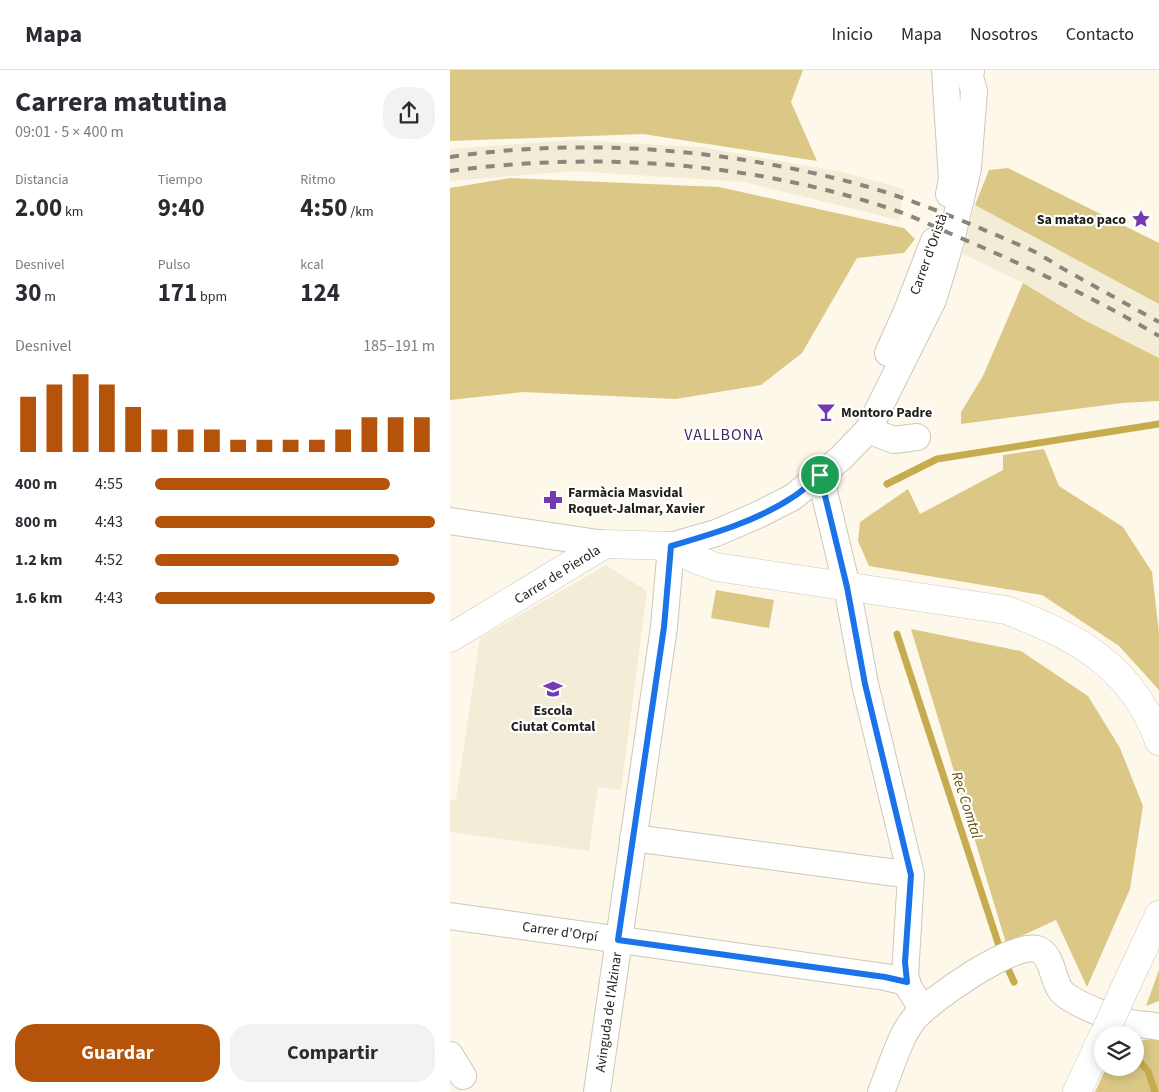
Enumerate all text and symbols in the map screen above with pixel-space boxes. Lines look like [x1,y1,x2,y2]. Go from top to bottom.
text: Mapa [25,17,82,52]
text: Inicio [832,22,873,47]
text: Mapa [901,22,942,47]
text: Nosotros [970,22,1038,47]
text: Contacto [1066,22,1134,47]
text: Carrera matutina [15,82,227,122]
button: share [383,87,435,139]
text: 09:01 · 5 × 400 m [15,121,124,143]
text: Distancia [15,170,69,190]
text: Tiempo [158,170,203,190]
text: Ritmo [300,170,336,190]
text: 2.00 [15,190,62,226]
text: 9:40 [158,190,205,226]
text: 4:50 [300,190,347,226]
text: km [62,202,83,222]
text: /km [347,202,374,222]
place icon: Sa matao paco [1130,208,1152,230]
place label: Sa matao paco [1037,210,1126,230]
street label: Carrer d'Oristà [905,211,953,298]
text: Desnivel [15,255,65,275]
text: Pulso [158,255,190,275]
text: kcal [300,255,324,275]
text: 30 [15,275,41,311]
text: 171 [158,275,197,311]
text: 124 [300,275,340,311]
text: m [41,287,56,307]
text: bpm [197,287,227,307]
text: Desnivel [15,335,72,357]
text: 185–191 m [363,335,435,357]
bar icon: Montoro Padre [815,401,837,423]
place label: Montoro Padre [841,403,932,423]
district label: VALLBONA [684,424,764,446]
pin [799,454,841,496]
icon: arrive [806,461,834,489]
text: 400 m [15,473,57,495]
text: 4:55 [95,473,123,495]
place label: Farmàcia Masvidal Roquet-Jalmar, Xavier [568,483,705,519]
pharmacy icon: Farmàcia Masvidal Roquet-Jalmar, Xavier [542,489,564,511]
text: 800 m [15,511,57,533]
text: 4:43 [95,511,123,533]
street label: Carrer de Pierola [511,540,604,609]
text: 1.2 km [15,549,62,571]
text: 4:52 [95,549,123,571]
text: 1.6 km [15,587,62,609]
text: 4:43 [95,587,123,609]
school or university icon: Escola Ciutat Comtal [542,678,564,700]
place label: Escola Ciutat Comtal [511,701,595,737]
water label: Rec Comtal [946,769,987,842]
street label: Carrer d'Orpí [521,917,599,947]
street label: Avinguda de l'Alzinar [591,951,627,1074]
button: Guardar [15,1024,220,1082]
button: Compartir [230,1024,435,1082]
map controls [1094,1026,1144,1076]
button: layers [1094,1026,1144,1076]

